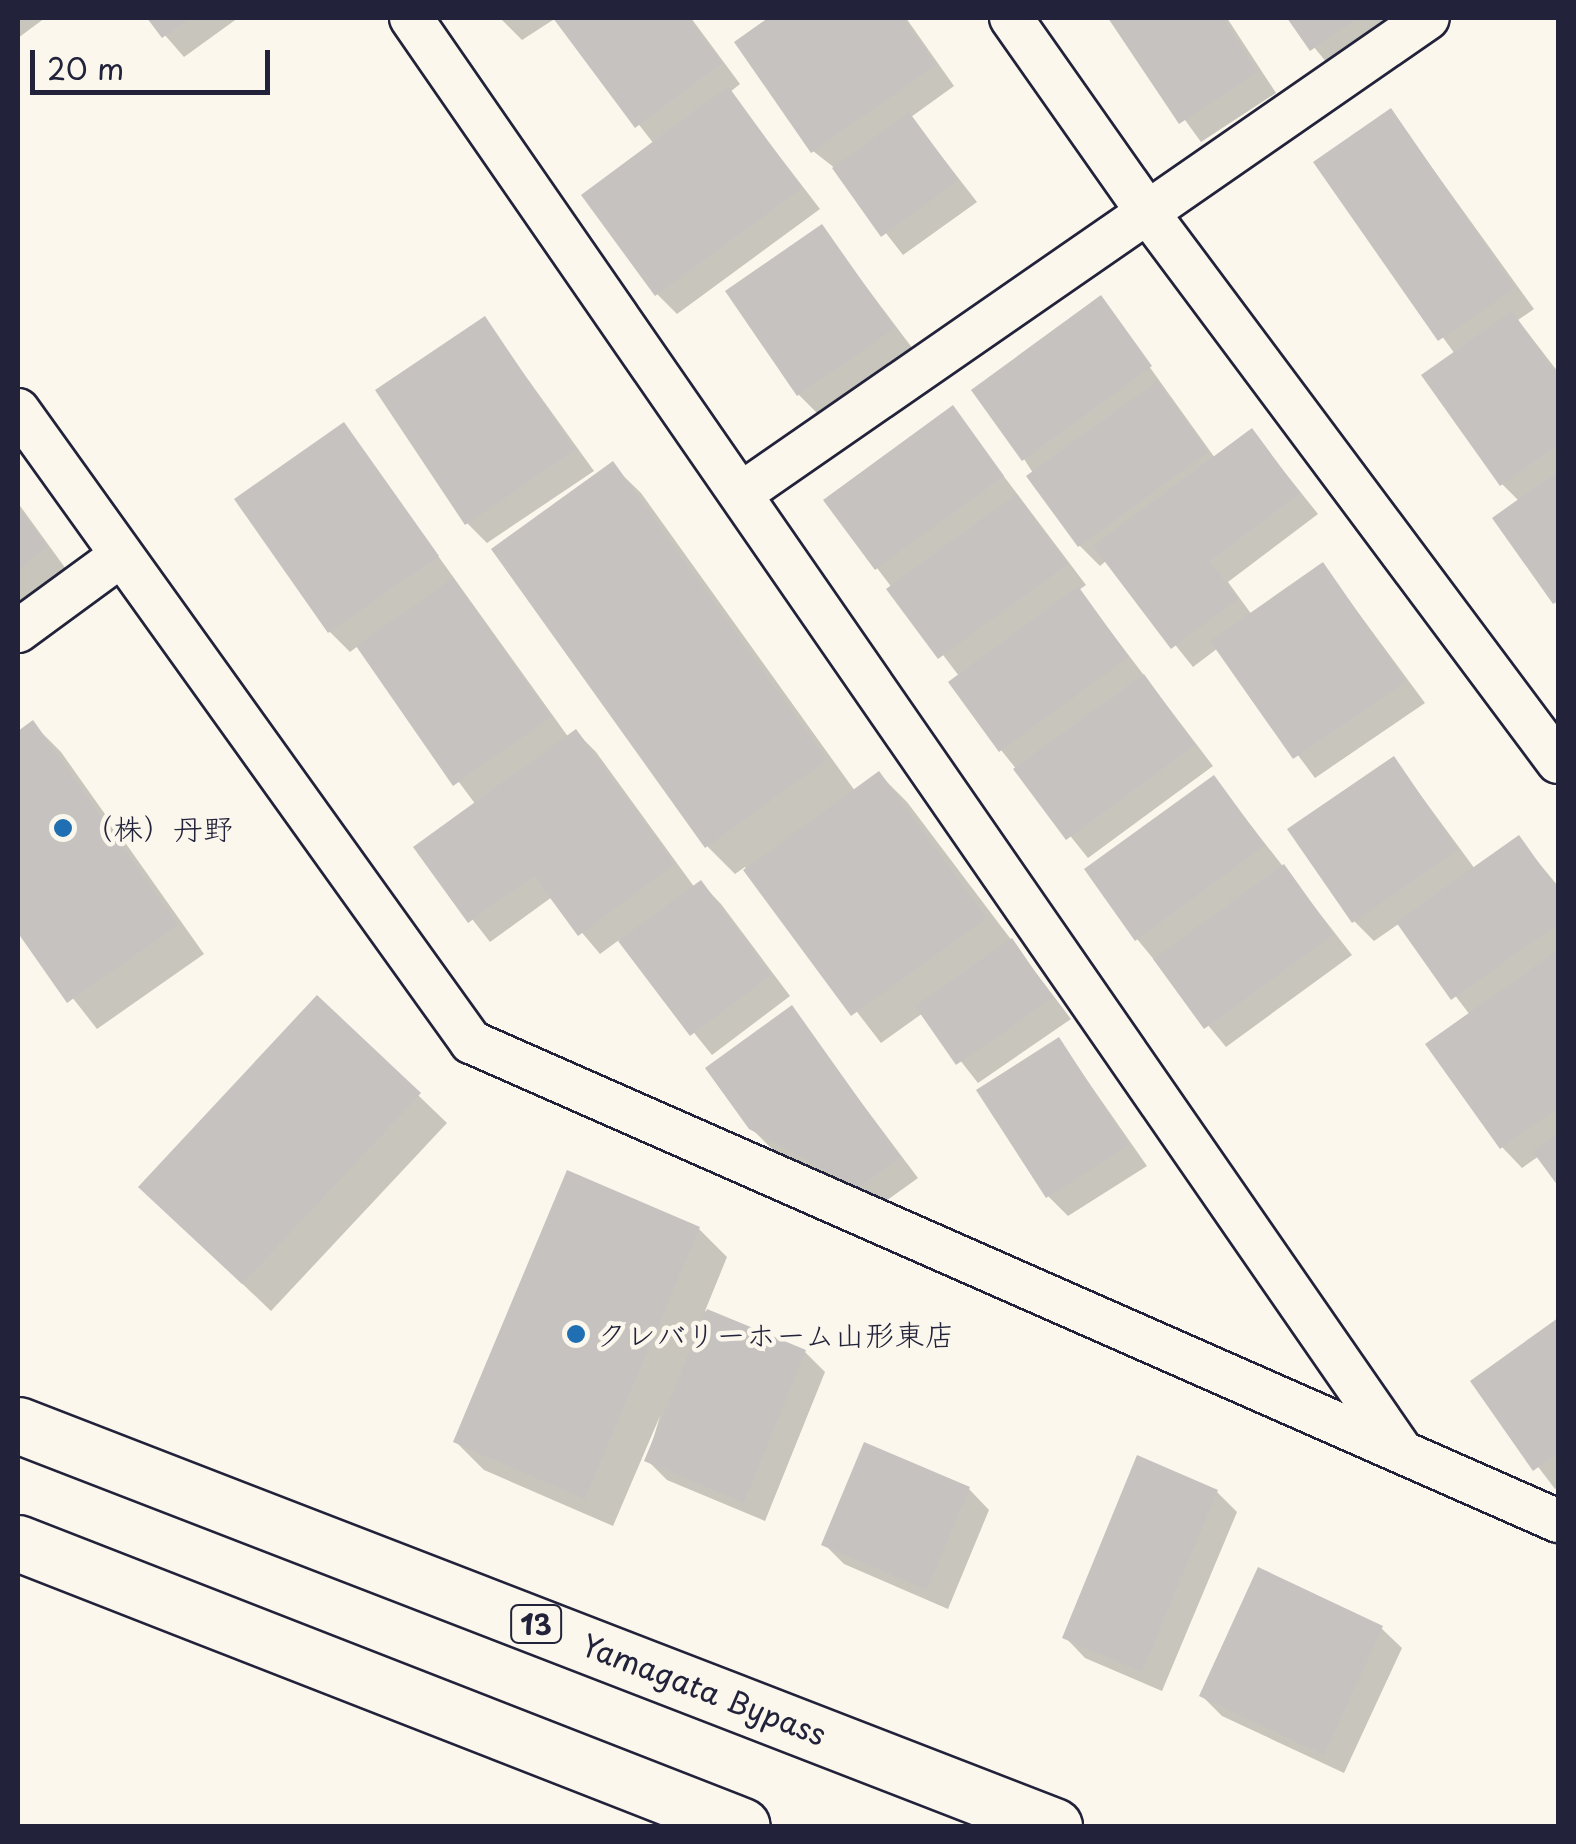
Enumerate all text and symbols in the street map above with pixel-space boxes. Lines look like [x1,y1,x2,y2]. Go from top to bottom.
scale bar [35,30,275,92]
text: 20 m [47,45,124,90]
place label: （株）丹野 [83,810,233,846]
marker: （株）丹野 [52,817,74,839]
place label: クレバリーホーム山形東店 [596,1316,956,1352]
marker: クレバリーホーム山形東店 [565,1323,587,1345]
road number: 13 [508,1601,564,1647]
street label: Yamagata Bypass [577,1626,831,1752]

